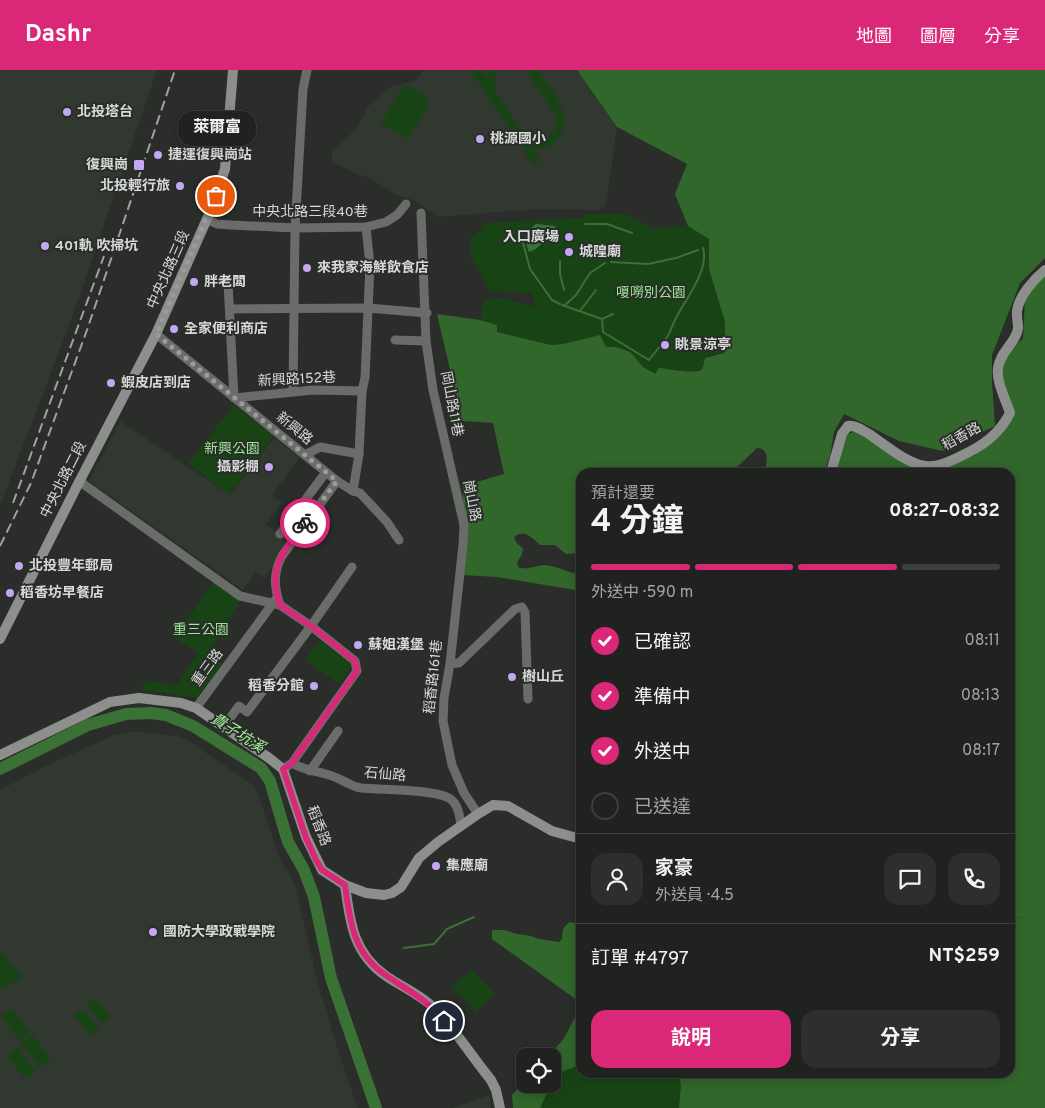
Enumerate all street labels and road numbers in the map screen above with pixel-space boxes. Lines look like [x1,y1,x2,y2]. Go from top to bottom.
street label: 中央北路三段40巷 [252,203,368,221]
street label: 中央北路三段 [143,228,194,312]
street label: 新興路152巷 [257,369,337,391]
street label: 岡山路11巷 [436,370,466,438]
street label: 新興路 [272,409,316,449]
street label: 稻香路 [940,419,984,455]
street label: 中央北路二段 [36,438,91,521]
street label: 崗山路 [459,479,483,523]
street label: 稻香路161巷 [422,639,446,715]
street label: 重三路 [189,646,227,690]
street label: 石仙路 [363,764,407,785]
street label: 稻香路 [303,803,333,849]

